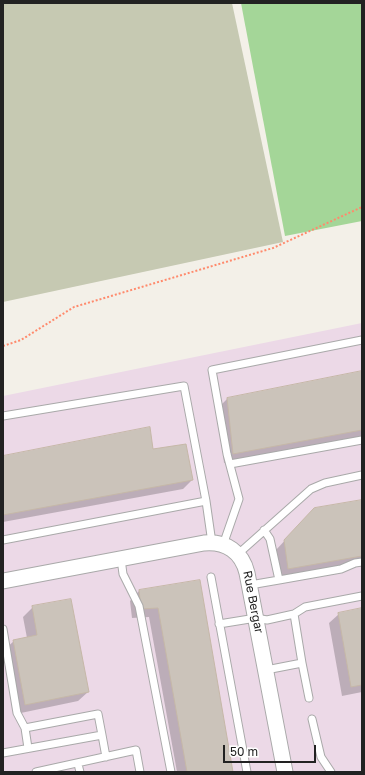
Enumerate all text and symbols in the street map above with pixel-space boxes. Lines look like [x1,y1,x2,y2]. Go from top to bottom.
street label: Rue Bergar [240,569,266,635]
scale bar [225,737,318,763]
text: 50 m [230,744,258,759]

